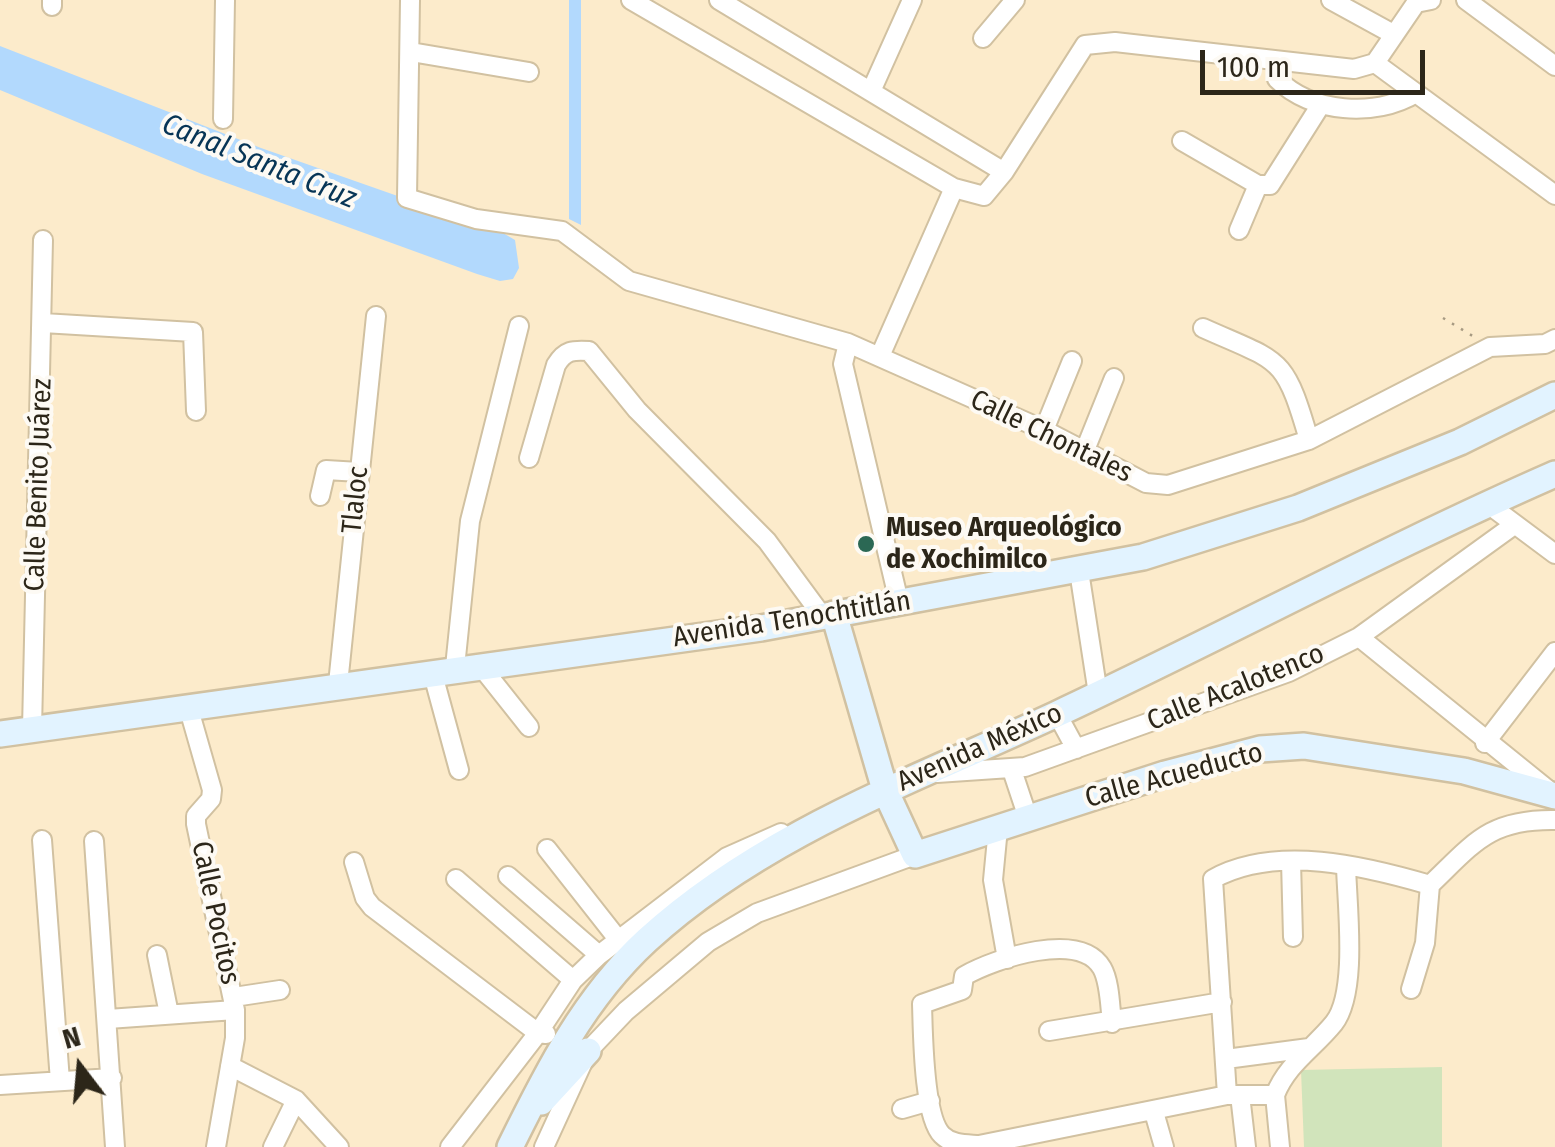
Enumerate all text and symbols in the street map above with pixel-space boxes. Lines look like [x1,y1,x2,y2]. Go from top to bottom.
scale bar [1205,30,1430,92]
text: 100 m [1217,49,1290,85]
water label: Canal Santa Cruz [157,107,361,217]
street label: Calle Benito Juárez [18,378,60,592]
street label: Calle Chontales [965,383,1137,491]
street label: Tlaloc [336,465,376,535]
place label: Museo Arqueológico de Xochimilco [886,511,1122,577]
marker: Museo Arqueológico de Xochimilco [855,533,877,555]
street label: Avenida Tenochtitlán [671,585,913,655]
street label: Calle Acalotenco [1143,637,1329,739]
street label: Avenida México [892,697,1068,799]
street label: Calle Acueducto [1082,736,1266,816]
street label: Calle Pocitos [183,838,247,988]
north arrow [30,1017,130,1117]
text: N [59,1020,84,1056]

